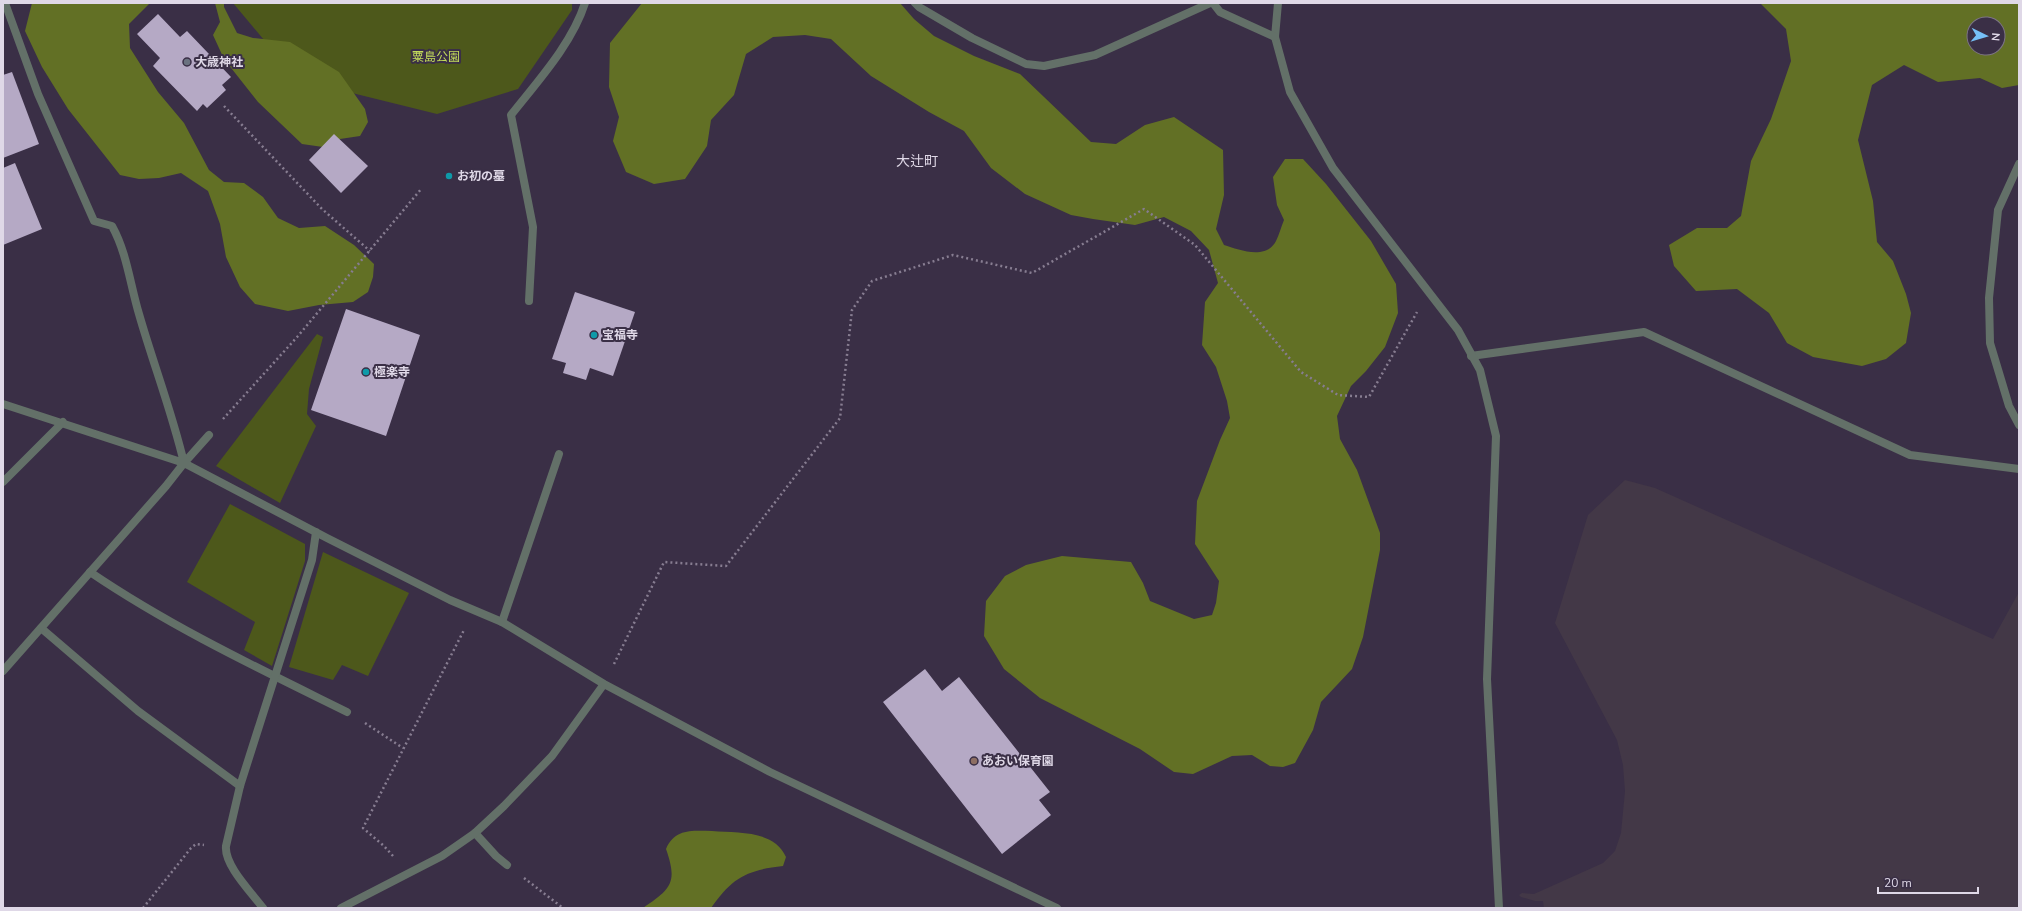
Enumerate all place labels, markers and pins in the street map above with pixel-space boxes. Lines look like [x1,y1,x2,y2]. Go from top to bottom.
place label: 大歳神社 [195,54,243,70]
marker: 大歳神社 [182,57,192,67]
place label: お初の墓 [457,168,505,184]
marker: お初の墓 [444,171,454,181]
place label: 宝福寺 [602,327,638,343]
marker: 宝福寺 [589,330,599,340]
place label: 極楽寺 [374,364,410,380]
marker: 極楽寺 [361,367,371,377]
place label: あおい保育園 [982,753,1054,769]
marker: あおい保育園 [969,756,979,766]

